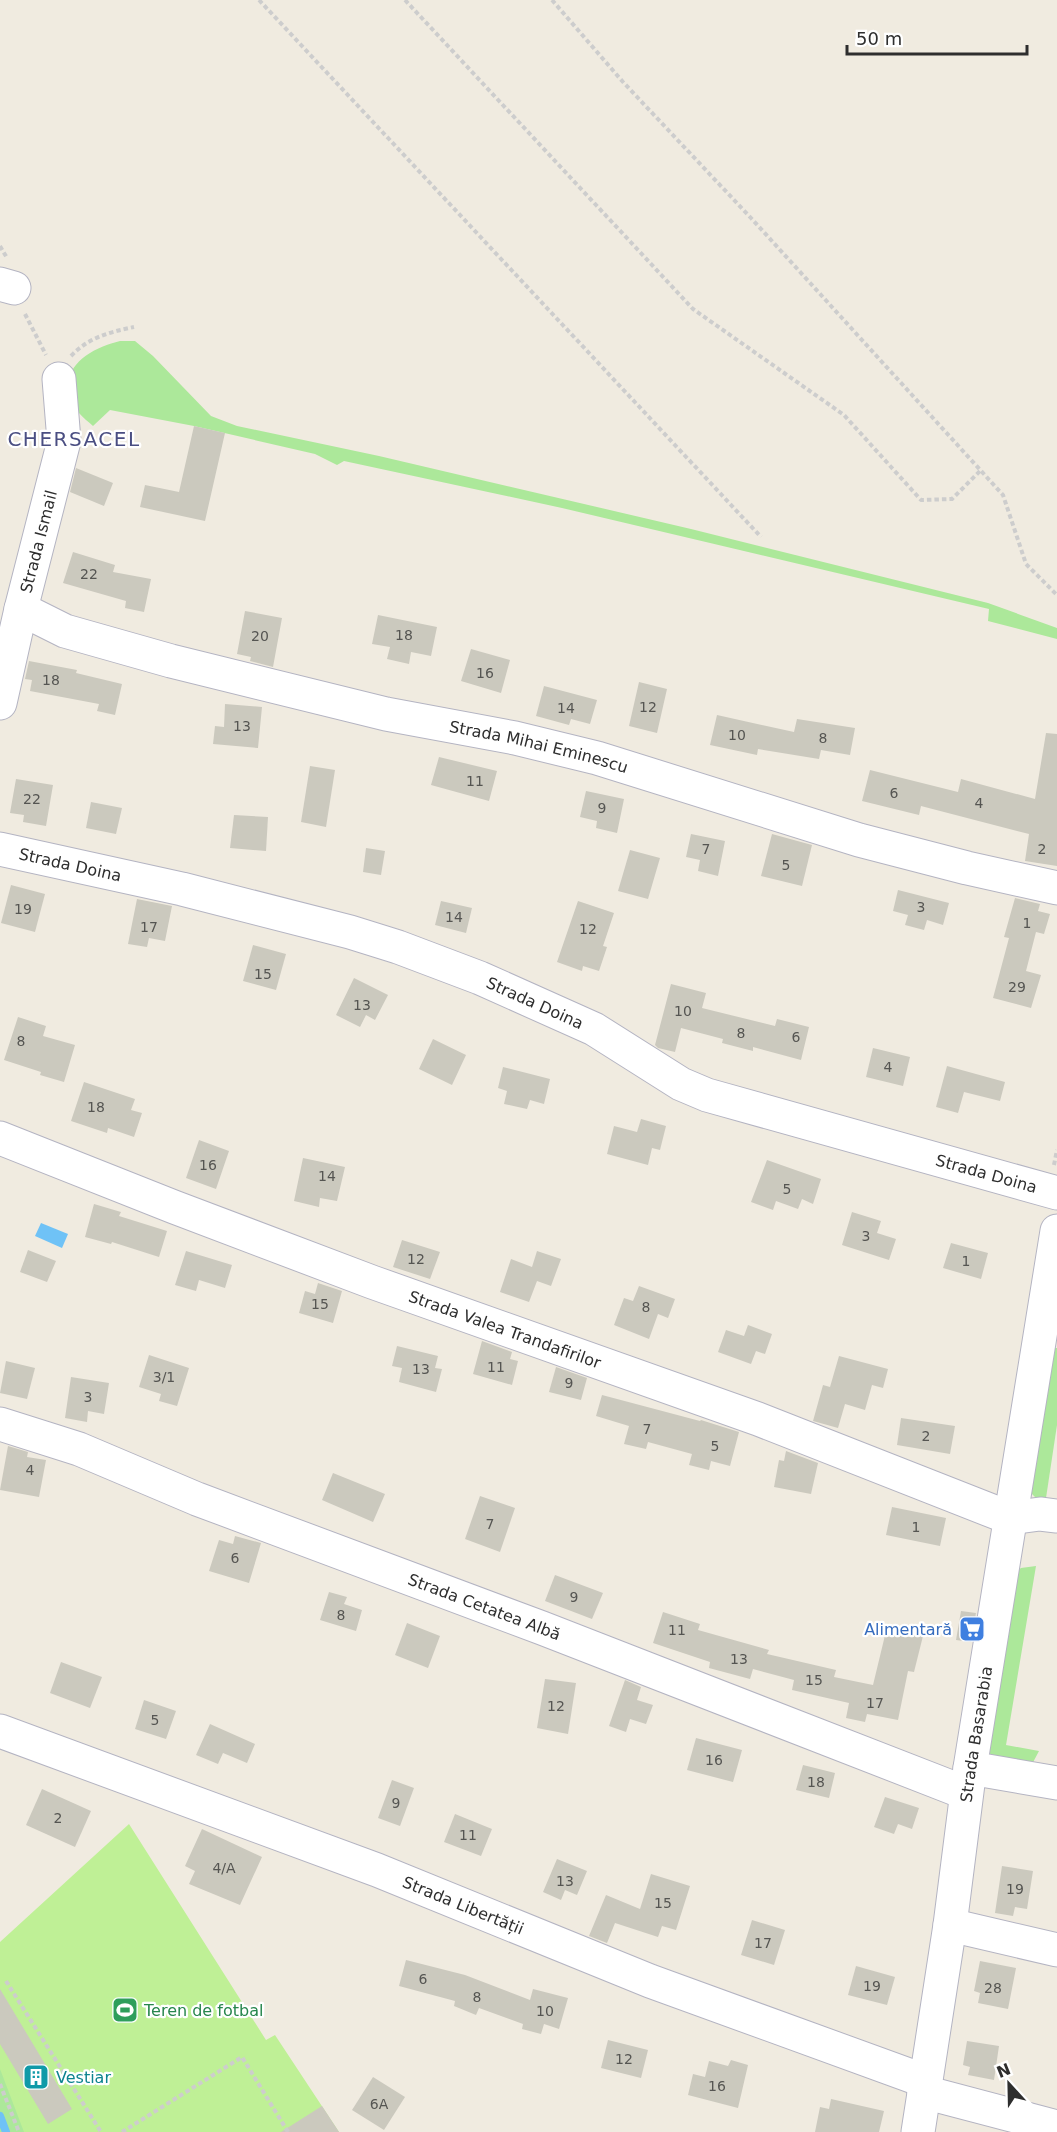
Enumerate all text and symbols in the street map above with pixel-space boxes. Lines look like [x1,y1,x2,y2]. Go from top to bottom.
scale bar [847,18,1027,56]
text: 50 m [856,28,902,49]
district label: CHERSACEL [7,427,141,451]
street label: Strada Ismail [16,488,61,595]
house number: 22 [80,566,98,582]
house number: 18 [395,627,413,643]
house number: 20 [251,628,269,644]
house number: 16 [476,665,494,681]
house number: 18 [42,672,60,688]
house number: 12 [639,699,657,715]
house number: 14 [557,700,575,716]
street label: Strada Mihai Eminescu [448,716,630,777]
house number: 13 [233,718,251,734]
house number: 10 [728,727,746,743]
house number: 8 [819,730,827,746]
house number: 11 [466,773,484,789]
house number: 6 [890,785,899,801]
house number: 22 [23,791,41,807]
house number: 4 [975,795,984,811]
house number: 9 [598,800,606,816]
house number: 7 [702,841,710,857]
house number: 2 [1038,841,1046,857]
street label: Strada Doina [17,844,123,885]
house number: 5 [782,857,790,873]
house number: 3 [917,899,925,915]
house number: 19 [14,901,32,917]
house number: 14 [445,909,463,925]
house number: 1 [1023,915,1031,931]
house number: 17 [140,919,158,935]
house number: 12 [579,921,597,937]
house number: 15 [254,966,272,982]
street label: Strada Doina [483,973,587,1033]
house number: 29 [1008,979,1026,995]
house number: 13 [353,997,371,1013]
house number: 10 [674,1003,692,1019]
house number: 8 [737,1025,745,1041]
house number: 6 [792,1029,801,1045]
house number: 8 [17,1033,25,1049]
house number: 4 [884,1059,893,1075]
house number: 18 [87,1099,105,1115]
street label: Strada Doina [934,1150,1039,1196]
house number: 16 [199,1157,217,1173]
house number: 14 [318,1168,336,1184]
house number: 5 [783,1181,791,1197]
house number: 3 [862,1228,870,1244]
house number: 12 [407,1251,425,1267]
house number: 1 [962,1253,970,1269]
street label: Strada Valea Trandafirilor [406,1286,604,1372]
house number: 15 [311,1296,329,1312]
house number: 8 [642,1299,650,1315]
house number: 11 [487,1359,505,1375]
house number: 13 [412,1361,430,1377]
house number: 3/1 [153,1369,175,1385]
house number: 9 [565,1375,573,1391]
house number: 3 [84,1389,92,1405]
house number: 7 [643,1421,651,1437]
house number: 2 [922,1428,930,1444]
house number: 5 [711,1438,719,1454]
house number: 4 [26,1462,35,1478]
house number: 7 [486,1516,494,1532]
house number: 1 [912,1519,920,1535]
house number: 6 [231,1550,240,1566]
street label: Strada Cetatea Albă [406,1569,563,1644]
house number: 9 [570,1589,578,1605]
house number: 8 [337,1607,345,1623]
supermarket icon: Alimentară [957,1614,987,1644]
place label: Alimentară [864,1620,952,1639]
house number: 11 [668,1622,686,1638]
house number: 13 [730,1651,748,1667]
street label: Strada Basarabia [956,1665,996,1803]
house number: 15 [805,1672,823,1688]
house number: 17 [866,1695,884,1711]
house number: 12 [547,1698,565,1714]
house number: 5 [151,1712,159,1728]
house number: 16 [705,1752,723,1768]
house number: 18 [807,1774,825,1790]
house number: 9 [392,1795,400,1811]
house number: 2 [54,1810,62,1826]
house number: 11 [459,1827,477,1843]
house number: 4/A [212,1860,236,1876]
street label: Strada Libertății [400,1872,527,1938]
house number: 13 [556,1873,574,1889]
house number: 19 [1006,1881,1024,1897]
house number: 15 [654,1895,672,1911]
house number: 17 [754,1935,772,1951]
house number: 6 [419,1971,428,1987]
house number: 19 [863,1978,881,1994]
house number: 28 [984,1980,1002,1996]
house number: 8 [473,1989,481,2005]
sports icon: Teren de fotbal [110,1995,140,2025]
place label: Teren de fotbal [143,2001,263,2020]
house number: 10 [536,2003,554,2019]
house number: 12 [615,2051,633,2067]
north arrow [979,2054,1039,2114]
text: N [994,2059,1013,2082]
building icon: Vestiar [21,2062,51,2092]
place label: Vestiar [56,2068,111,2087]
house number: 16 [708,2078,726,2094]
house number: 6A [370,2096,389,2112]

